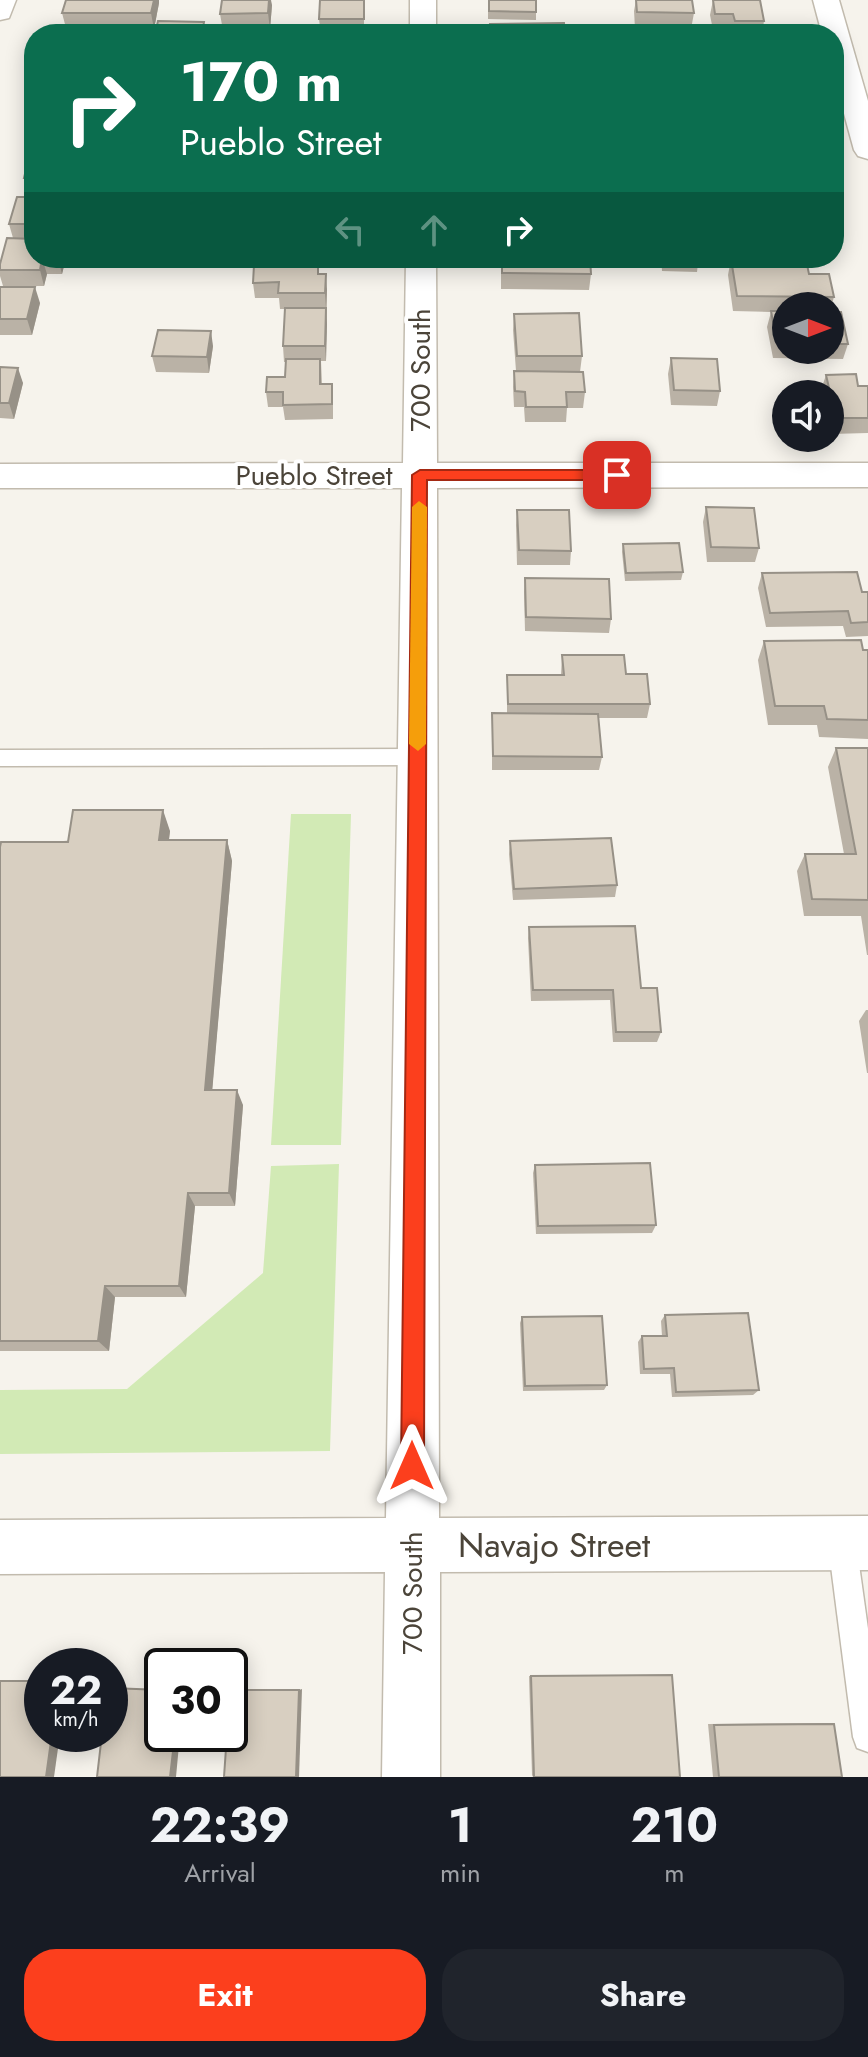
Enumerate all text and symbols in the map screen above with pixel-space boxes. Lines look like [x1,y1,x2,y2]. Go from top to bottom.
text: 170 m [180,41,342,122]
icon: right [48,56,152,160]
text: Pueblo Street [180,116,382,168]
icon: left [328,208,372,252]
icon: ahead [412,208,456,252]
icon: right [496,208,540,252]
north arrow [772,292,844,364]
map controls [772,292,844,452]
street label: 700 South [400,308,441,432]
button: sound [772,380,844,452]
pin [583,441,651,509]
icon: arrive [595,453,639,497]
street label: Pueblo Street [236,455,393,496]
position arrow [370,1424,454,1508]
street label: Navajo Street [458,1521,650,1570]
street label: 700 South [392,1531,433,1655]
speed limit sign: 30 [144,1648,248,1752]
text: 22 [50,1661,102,1719]
text: km/h [53,1705,99,1734]
text: 22:39 [150,1791,290,1860]
text: 1 [448,1791,473,1860]
text: 210 [630,1791,718,1860]
text: Arrival [184,1854,256,1892]
text: min [440,1854,481,1892]
text: m [664,1854,684,1892]
button: Exit [24,1949,426,2041]
button: Share [442,1949,844,2041]

